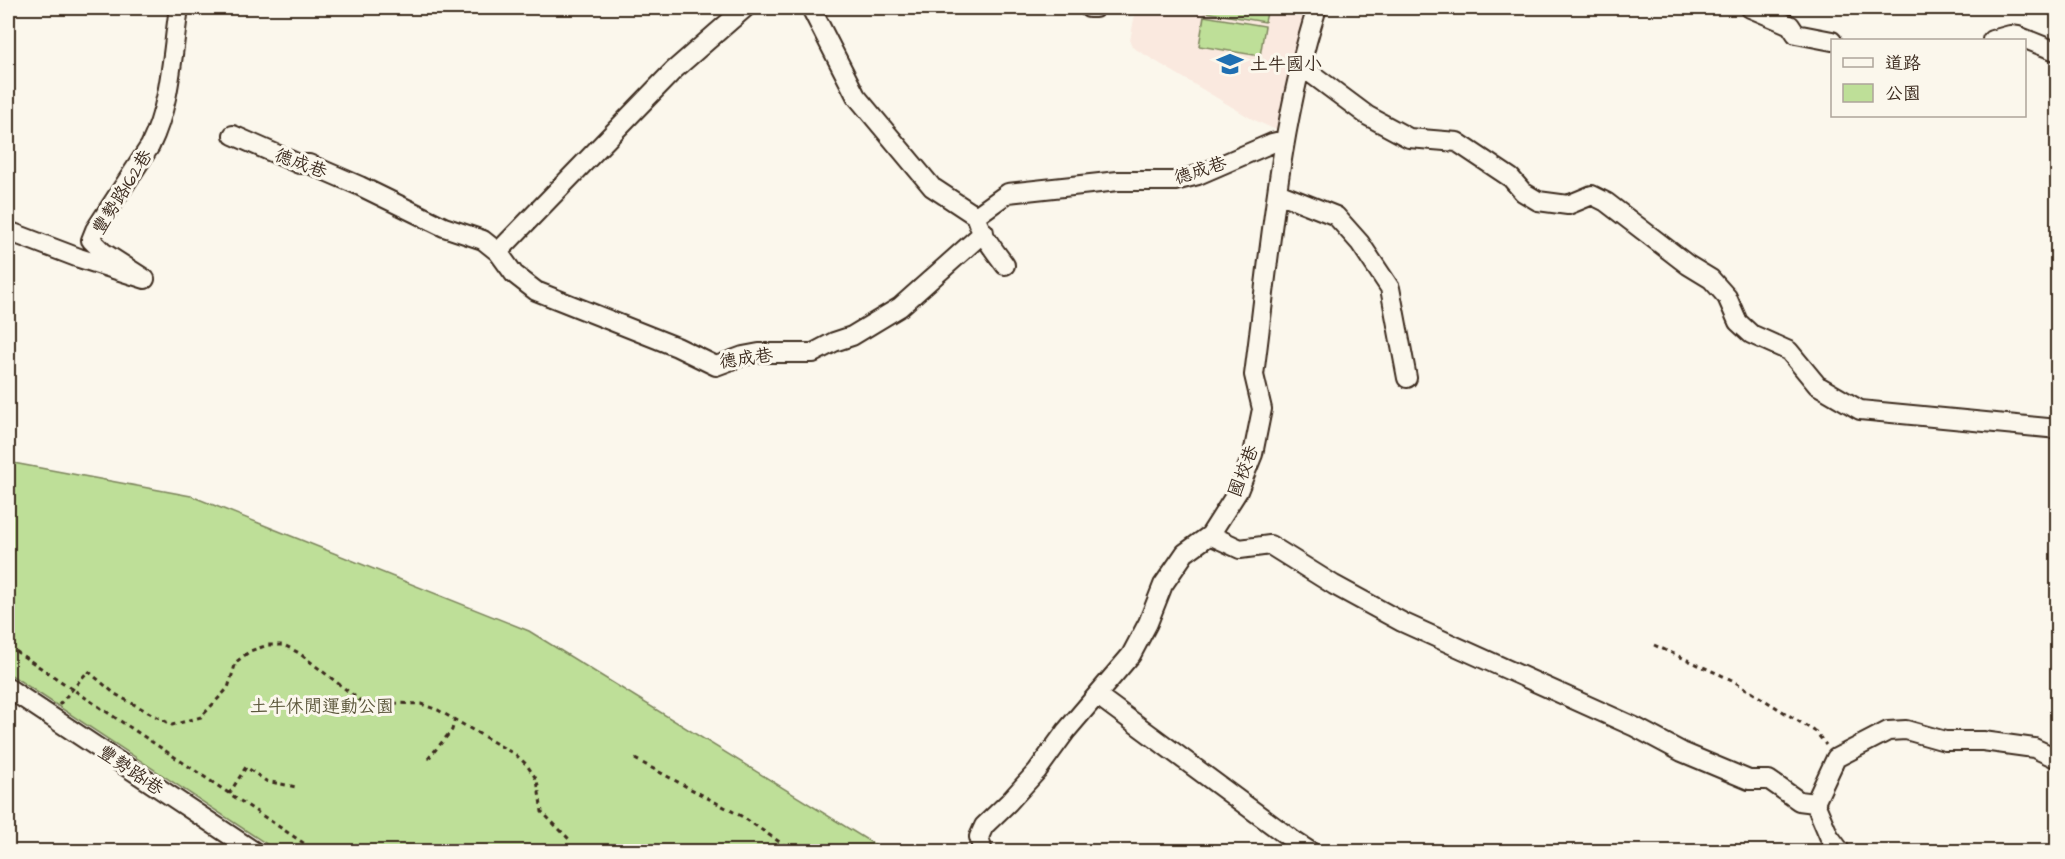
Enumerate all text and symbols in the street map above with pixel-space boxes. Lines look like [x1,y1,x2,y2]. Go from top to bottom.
legend [1831,39,2026,117]
school or university icon: 土牛國小 [1215,49,1245,79]
text: 道路 [1885,51,1921,76]
place label: 土牛國小 [1250,52,1322,77]
text: 公園 [1885,81,1921,106]
street label: 德成巷 [271,142,330,184]
street label: 豐勢路162巷 [86,145,158,240]
street label: 德成巷 [1171,150,1230,191]
street label: 德成巷 [718,342,775,375]
street label: 國校巷 [1222,441,1265,501]
park label: 土牛休閒運動公園 [250,694,394,719]
street label: 豐勢路1巷 [93,739,169,802]

